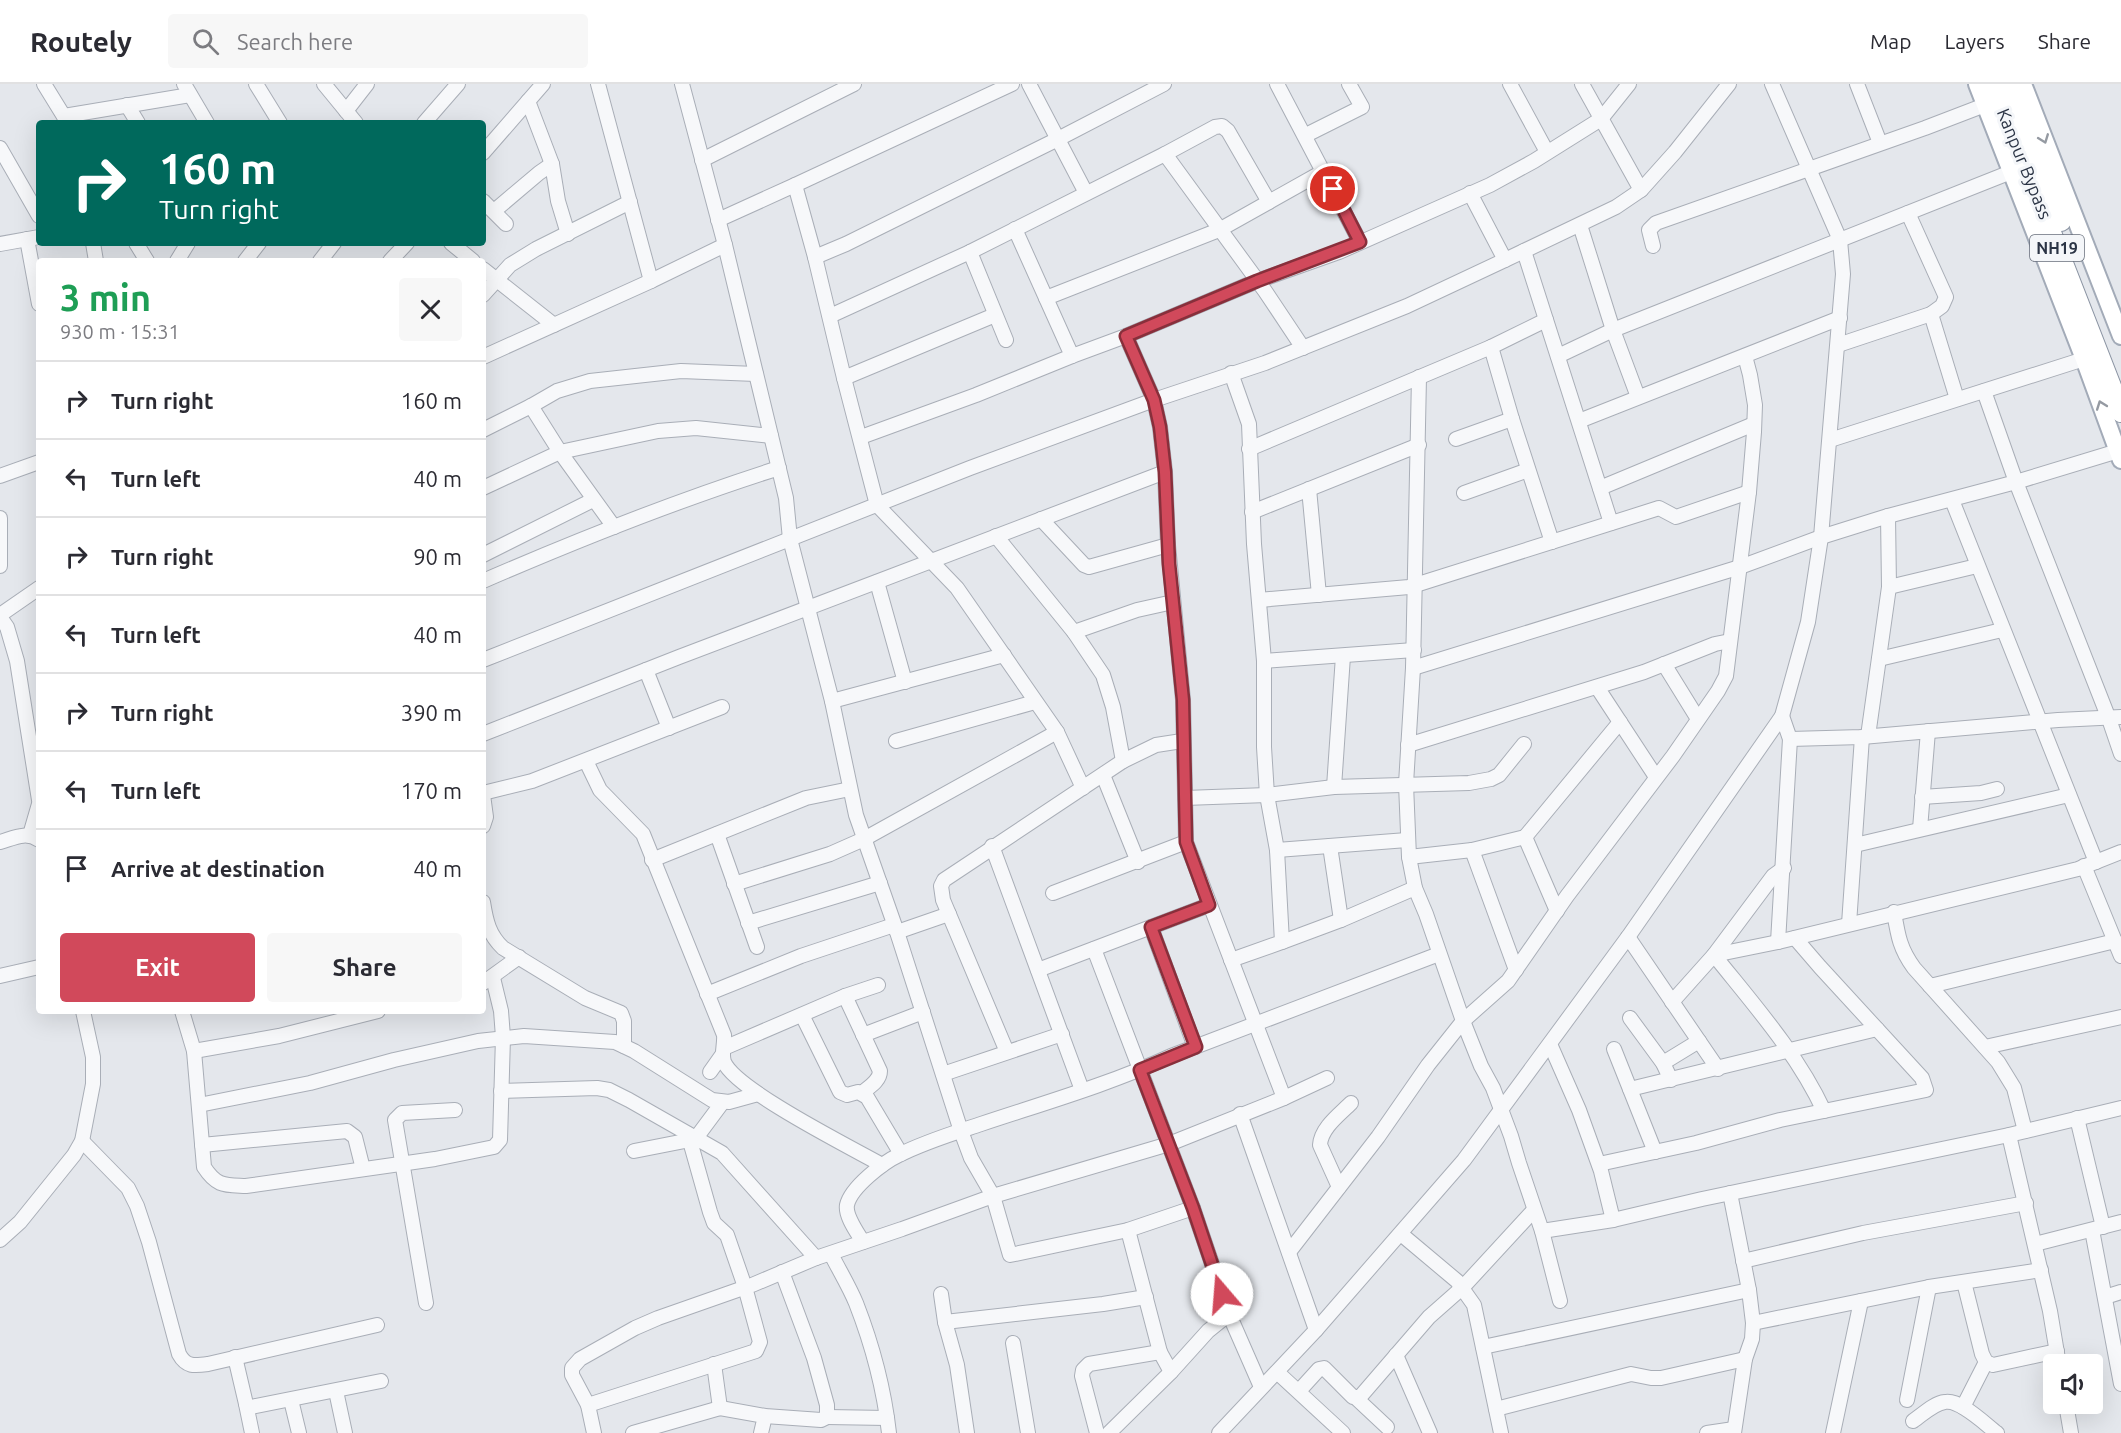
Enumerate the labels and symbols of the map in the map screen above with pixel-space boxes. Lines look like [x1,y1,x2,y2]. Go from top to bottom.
street label: Kanpur Bypass [1994,105,2056,222]
one-way arrow [2037,132,2049,143]
pin [1307,163,1358,214]
road number: NH19 [2030,235,2084,261]
one-way arrow [2096,400,2108,411]
position arrow [1190,1262,1254,1326]

